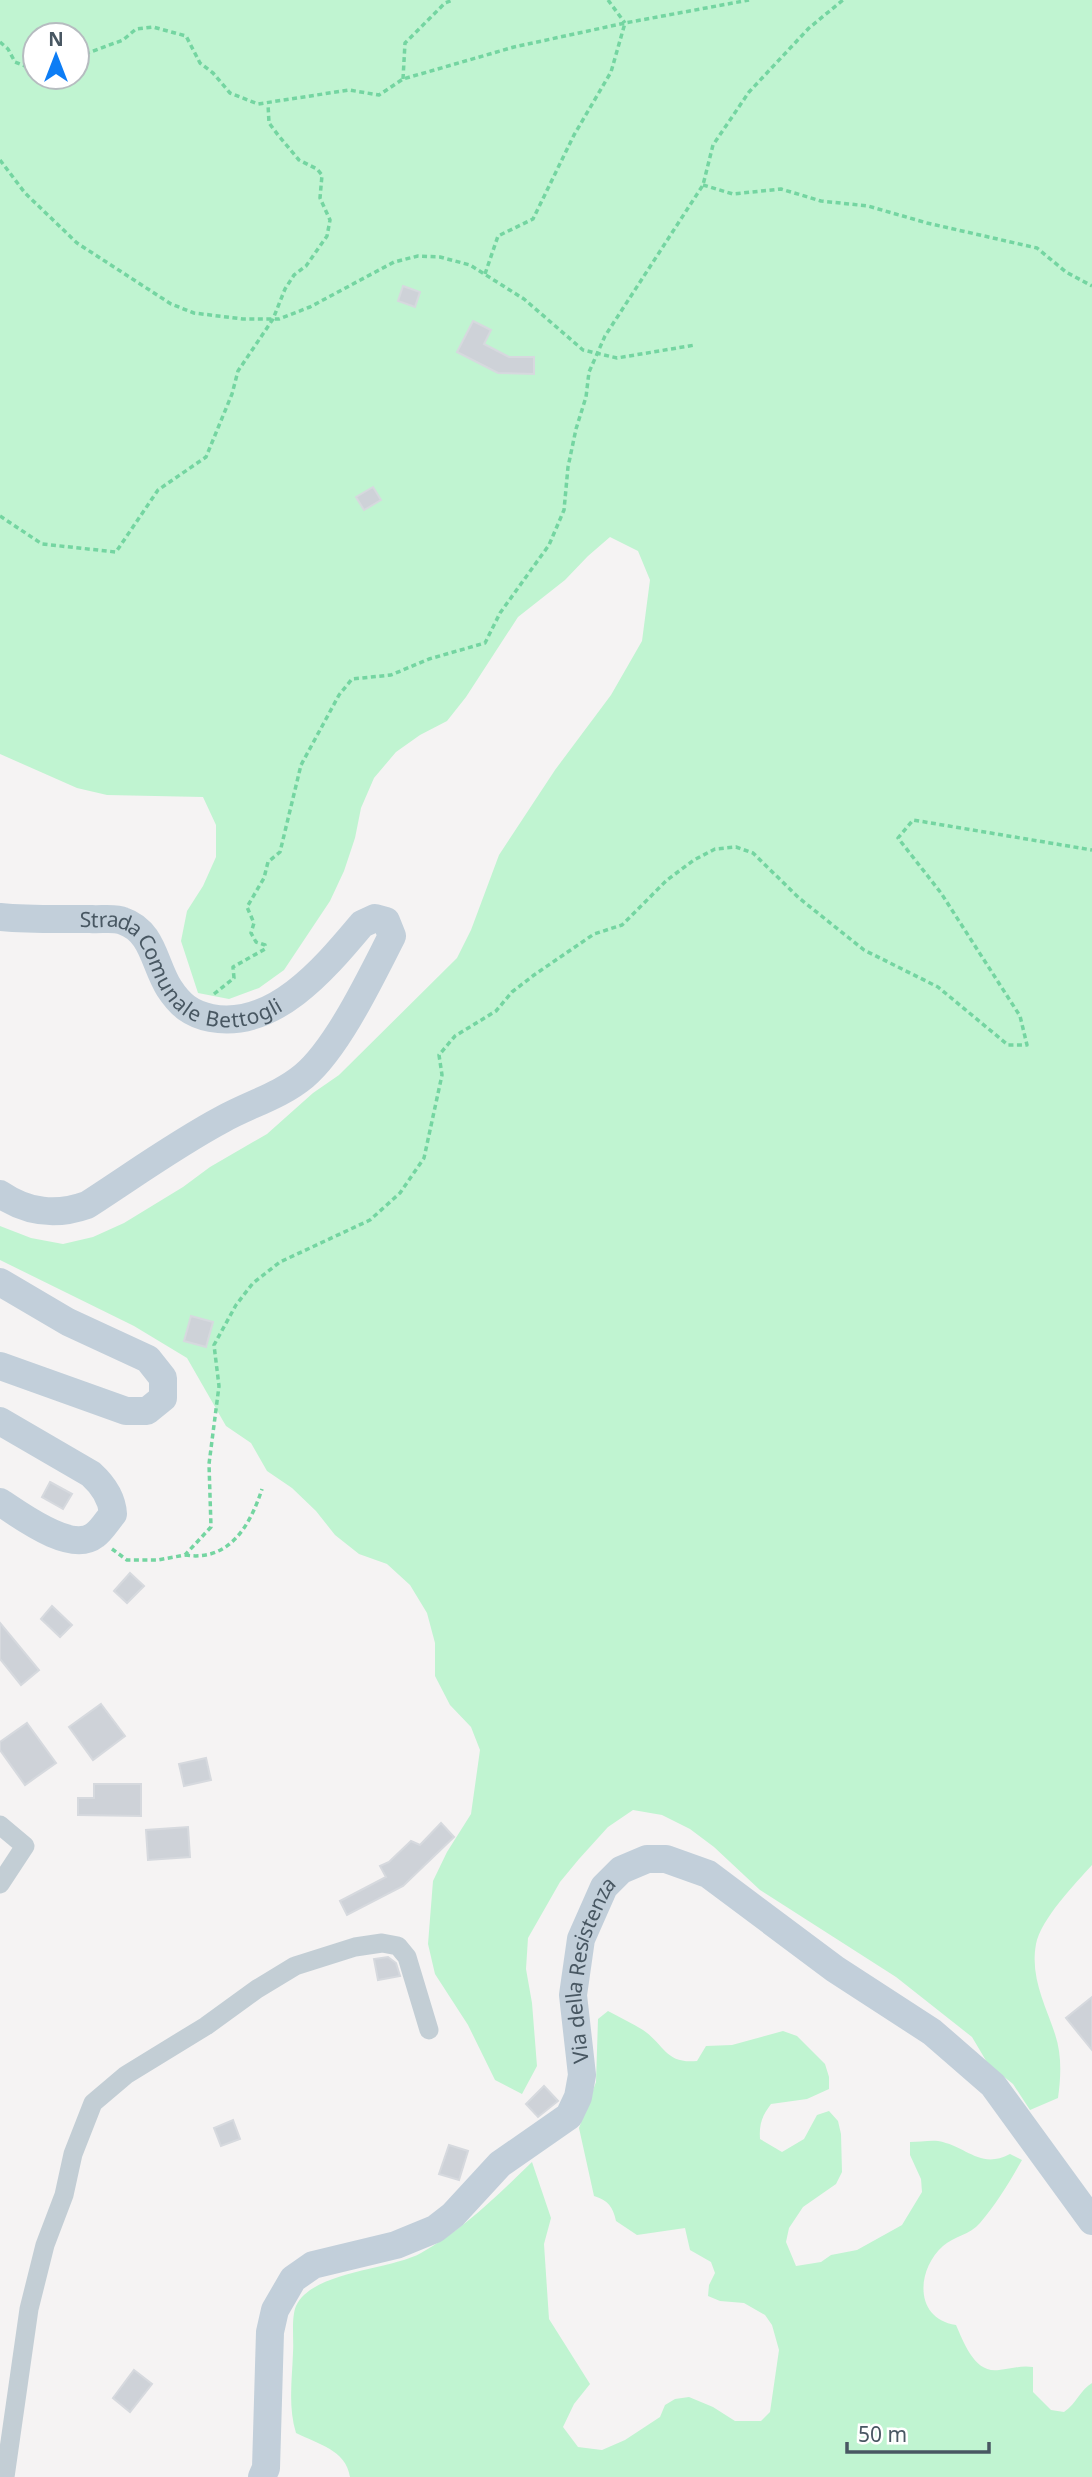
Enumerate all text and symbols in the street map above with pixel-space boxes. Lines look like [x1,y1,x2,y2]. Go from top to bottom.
north arrow [21,21,91,91]
text: N [48,26,64,52]
street label: Strada Comunale Bettogli [80,905,287,1034]
street label: Via della Resistenza [559,1870,621,2065]
scale bar [847,2410,989,2454]
text: 50 m [858,2420,907,2448]

